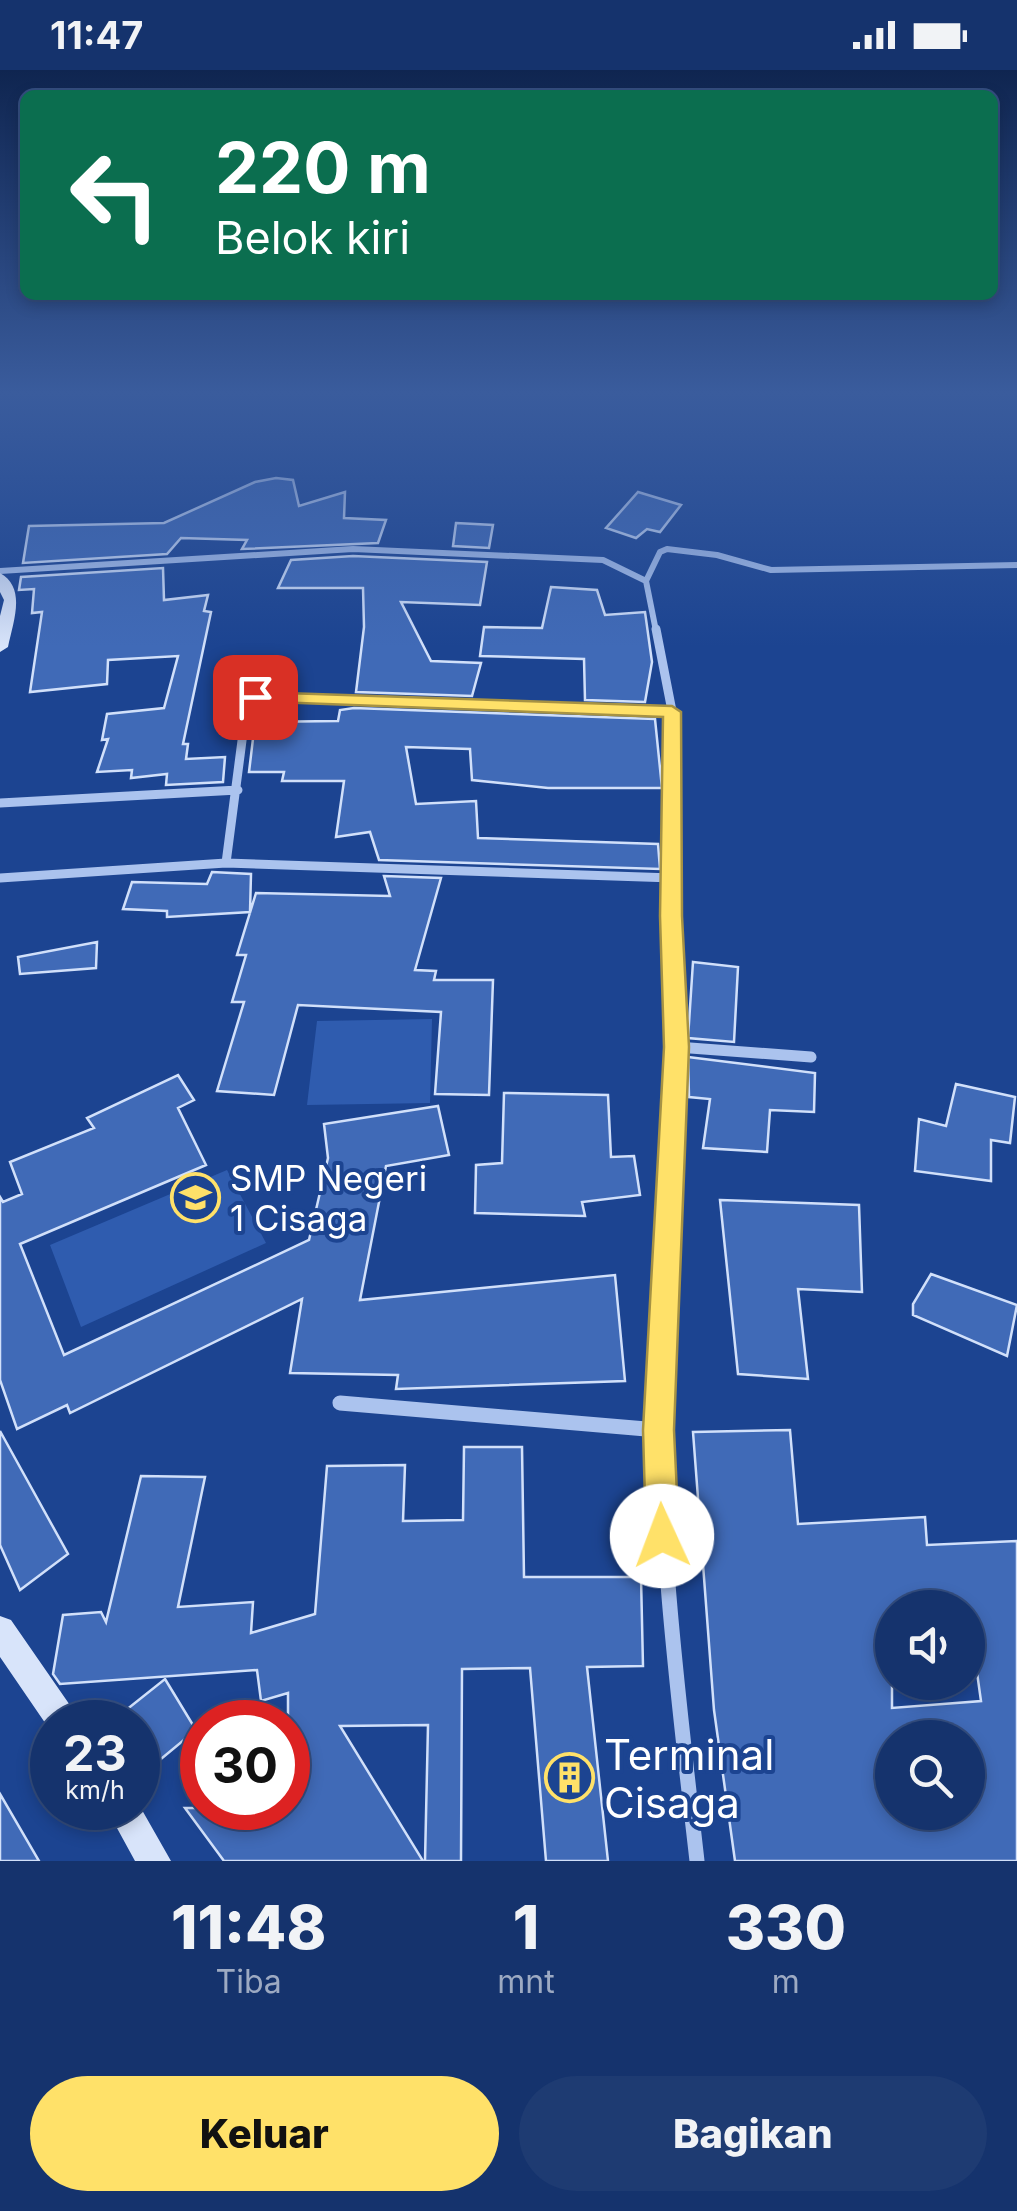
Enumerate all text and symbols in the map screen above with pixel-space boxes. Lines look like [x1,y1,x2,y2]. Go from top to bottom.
text: 11:47 [50,12,143,58]
text: 220 m [215,125,431,210]
icon: left [50,130,180,260]
text: Belok kiri [215,210,410,265]
pin [213,655,298,740]
icon: arrive [228,670,283,725]
place label: SMP Negeri 1 Cisaga [230,1157,427,1239]
school or university icon: SMP Negeri 1 Cisaga [169,1172,221,1224]
position arrow [610,1484,714,1588]
map controls [875,1590,985,1830]
button: sound [875,1590,985,1700]
speed limit sign: 30 [180,1700,310,1830]
button: search [875,1720,985,1830]
text: 23 [63,1723,127,1783]
place label: Terminal Cisaga [604,1729,774,1828]
building icon: Terminal Cisaga [543,1752,595,1804]
text: km/h [65,1775,125,1805]
text: 11:48 [171,1891,326,1963]
text: 1 [513,1891,539,1963]
text: 330 [726,1891,846,1963]
text: Tiba [215,1962,282,2001]
text: mnt [497,1962,555,2001]
text: m [772,1962,800,2001]
button: Keluar [30,2076,499,2191]
button: Bagikan [519,2076,987,2191]

